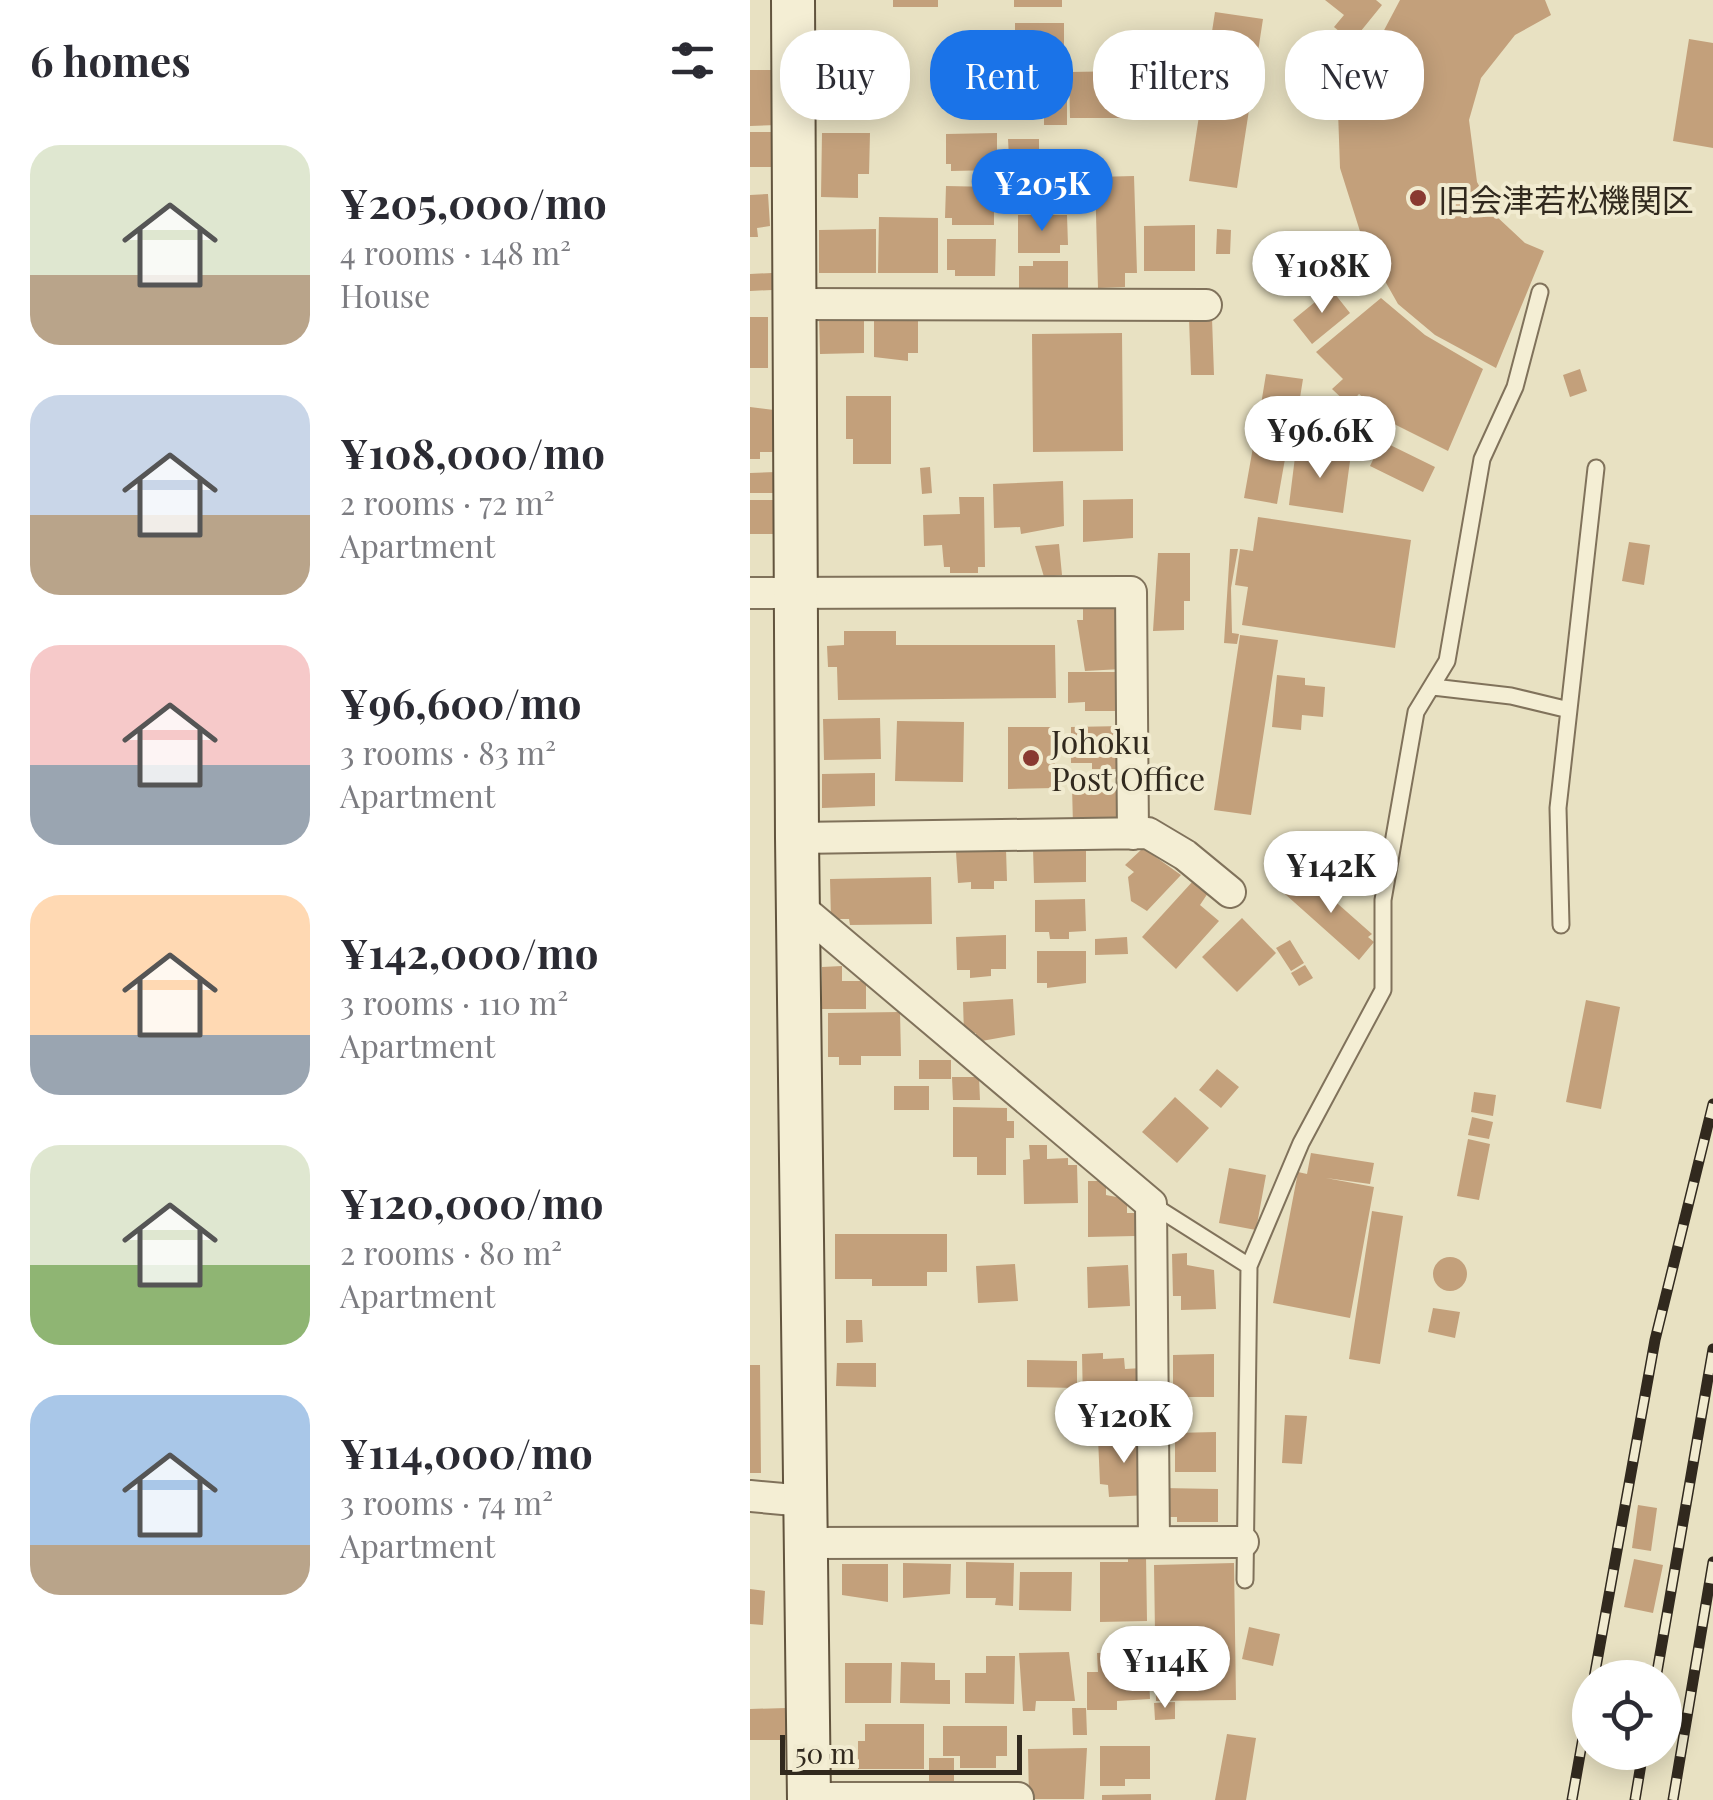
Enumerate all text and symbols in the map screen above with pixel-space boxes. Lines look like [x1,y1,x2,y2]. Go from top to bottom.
chip: Buy [780,30,910,120]
chip: Rent [930,30,1073,120]
chip: Filters [1093,30,1265,120]
chip: New [1285,30,1424,120]
text: 6 homes [30,32,191,88]
icon: filters [665,33,720,88]
pin: ¥205K [972,149,1112,234]
text: ¥205K [994,160,1090,203]
text: ¥205,000/mo [340,174,607,230]
place label: 旧会津若松機関区 [1438,177,1694,220]
icon: home [110,185,230,305]
marker: 旧会津若松機関区 [1407,187,1429,209]
text: 4 rooms · 148 m² [340,230,571,273]
pin: ¥108K [1252,231,1392,316]
text: ¥108K [1274,242,1370,285]
text: House [340,273,430,316]
pin: ¥96.6K [1239,396,1401,481]
text: ¥96.6K [1267,407,1373,450]
text: ¥108,000/mo [340,424,605,480]
icon: home [110,435,230,555]
text: 2 rooms · 72 m² [340,480,555,523]
text: Apartment [340,523,495,566]
text: ¥96,600/mo [340,674,582,730]
icon: home [110,685,230,805]
place label: Johoku Post Office [1050,719,1205,799]
text: 3 rooms · 83 m² [340,730,556,773]
marker: Johoku Post Office [1020,747,1042,769]
text: Apartment [340,773,495,816]
pin: ¥142K [1261,831,1401,916]
text: ¥142K [1286,842,1376,885]
text: ¥142,000/mo [340,924,599,980]
icon: home [110,935,230,1055]
text: 3 rooms · 110 m² [340,980,568,1023]
text: Apartment [340,1023,495,1066]
text: ¥120,000/mo [340,1174,603,1230]
icon: home [110,1185,230,1305]
text: 2 rooms · 80 m² [340,1230,562,1273]
text: Apartment [340,1273,495,1316]
pin: ¥120K [1054,1381,1194,1466]
text: ¥120K [1077,1392,1171,1435]
text: ¥114,000/mo [340,1424,593,1480]
icon: home [110,1435,230,1555]
text: 3 rooms · 74 m² [340,1480,553,1523]
text: Apartment [340,1523,495,1566]
pin: ¥114K [1095,1626,1235,1711]
text: ¥114K [1122,1637,1208,1680]
map controls [1572,1660,1682,1770]
button: locate [1572,1660,1682,1770]
scale bar [780,1730,1022,1774]
text: 50 m [795,1734,855,1771]

